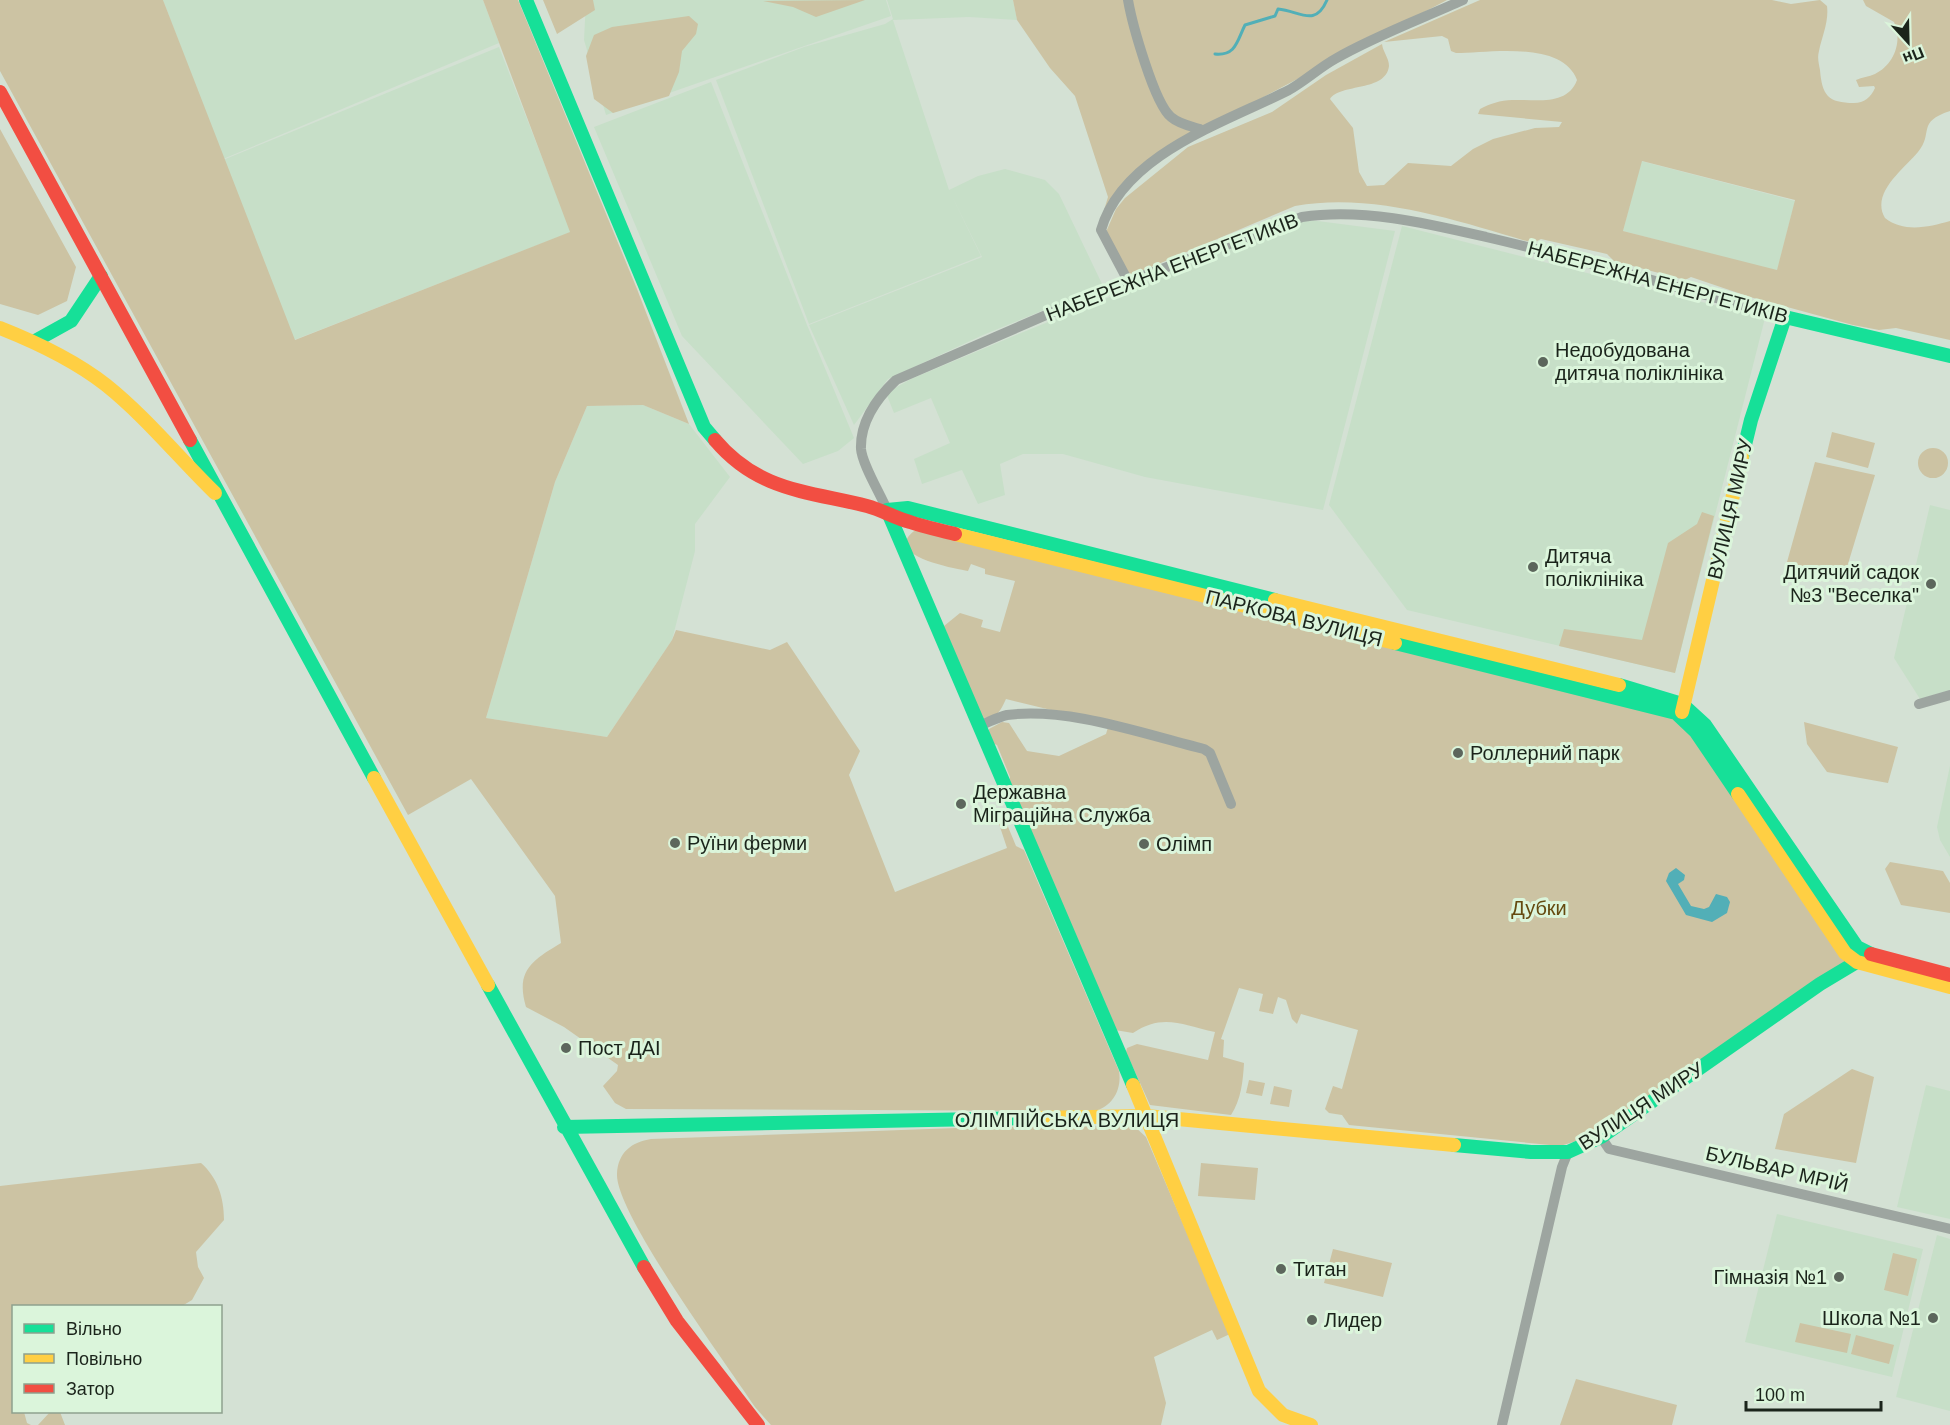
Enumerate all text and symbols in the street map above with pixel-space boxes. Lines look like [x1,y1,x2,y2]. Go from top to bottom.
north arrow [1878,12,1938,72]
text: Пн [1900,44,1926,67]
street label: НАБЕРЕЖНА ЕНЕРГЕТИКІВ [1043,209,1301,325]
street label: НАБЕРЕЖНА ЕНЕРГЕТИКІВ [1525,237,1791,327]
place label: Недобудована дитяча поліклініка [1555,339,1724,384]
marker: Недобудована дитяча поліклініка [1536,355,1550,369]
street label: ВУЛИЦЯ МИРУ [1703,436,1757,581]
place label: Дитяча поліклініка [1545,545,1644,590]
marker: Дитяча поліклініка [1526,560,1540,574]
place label: Дитячий садок №3 "Веселка" [1783,561,1919,606]
marker: Дитячий садок №3 "Веселка" [1924,577,1938,591]
street label: ПАРКОВА ВУЛИЦЯ [1203,585,1385,651]
place label: Роллерний парк [1470,742,1620,764]
marker: Роллерний парк [1451,746,1465,760]
place label: Державна Міграційна Служба [973,781,1151,826]
marker: Державна Міграційна Служба [954,797,968,811]
place label: Руїни ферми [687,832,807,854]
place label: Олімп [1156,833,1212,855]
marker: Руїни ферми [668,836,682,850]
marker: Олімп [1137,837,1151,851]
park label: Дубки [1511,897,1567,919]
place label: Пост ДАІ [578,1037,661,1059]
marker: Пост ДАІ [559,1041,573,1055]
street label: ВУЛИЦЯ МИРУ [1575,1057,1707,1154]
street label: ОЛІМПІЙСЬКА ВУЛИЦЯ [955,1108,1179,1131]
street label: БУЛЬВАР МРІЙ [1703,1141,1851,1196]
place label: Титан [1293,1258,1347,1280]
marker: Титан [1274,1262,1288,1276]
place label: Гімназія №1 [1713,1266,1827,1288]
marker: Гімназія №1 [1832,1270,1846,1284]
legend [12,1305,222,1413]
place label: Школа №1 [1822,1307,1921,1329]
place label: Лидер [1324,1309,1382,1331]
marker: Школа №1 [1926,1311,1940,1325]
marker: Лидер [1305,1313,1319,1327]
text: Вільно [66,1319,122,1339]
text: Повільно [66,1349,142,1369]
scale bar [1746,1374,1881,1412]
text: Затор [66,1379,115,1399]
text: 100 m [1755,1385,1805,1405]

